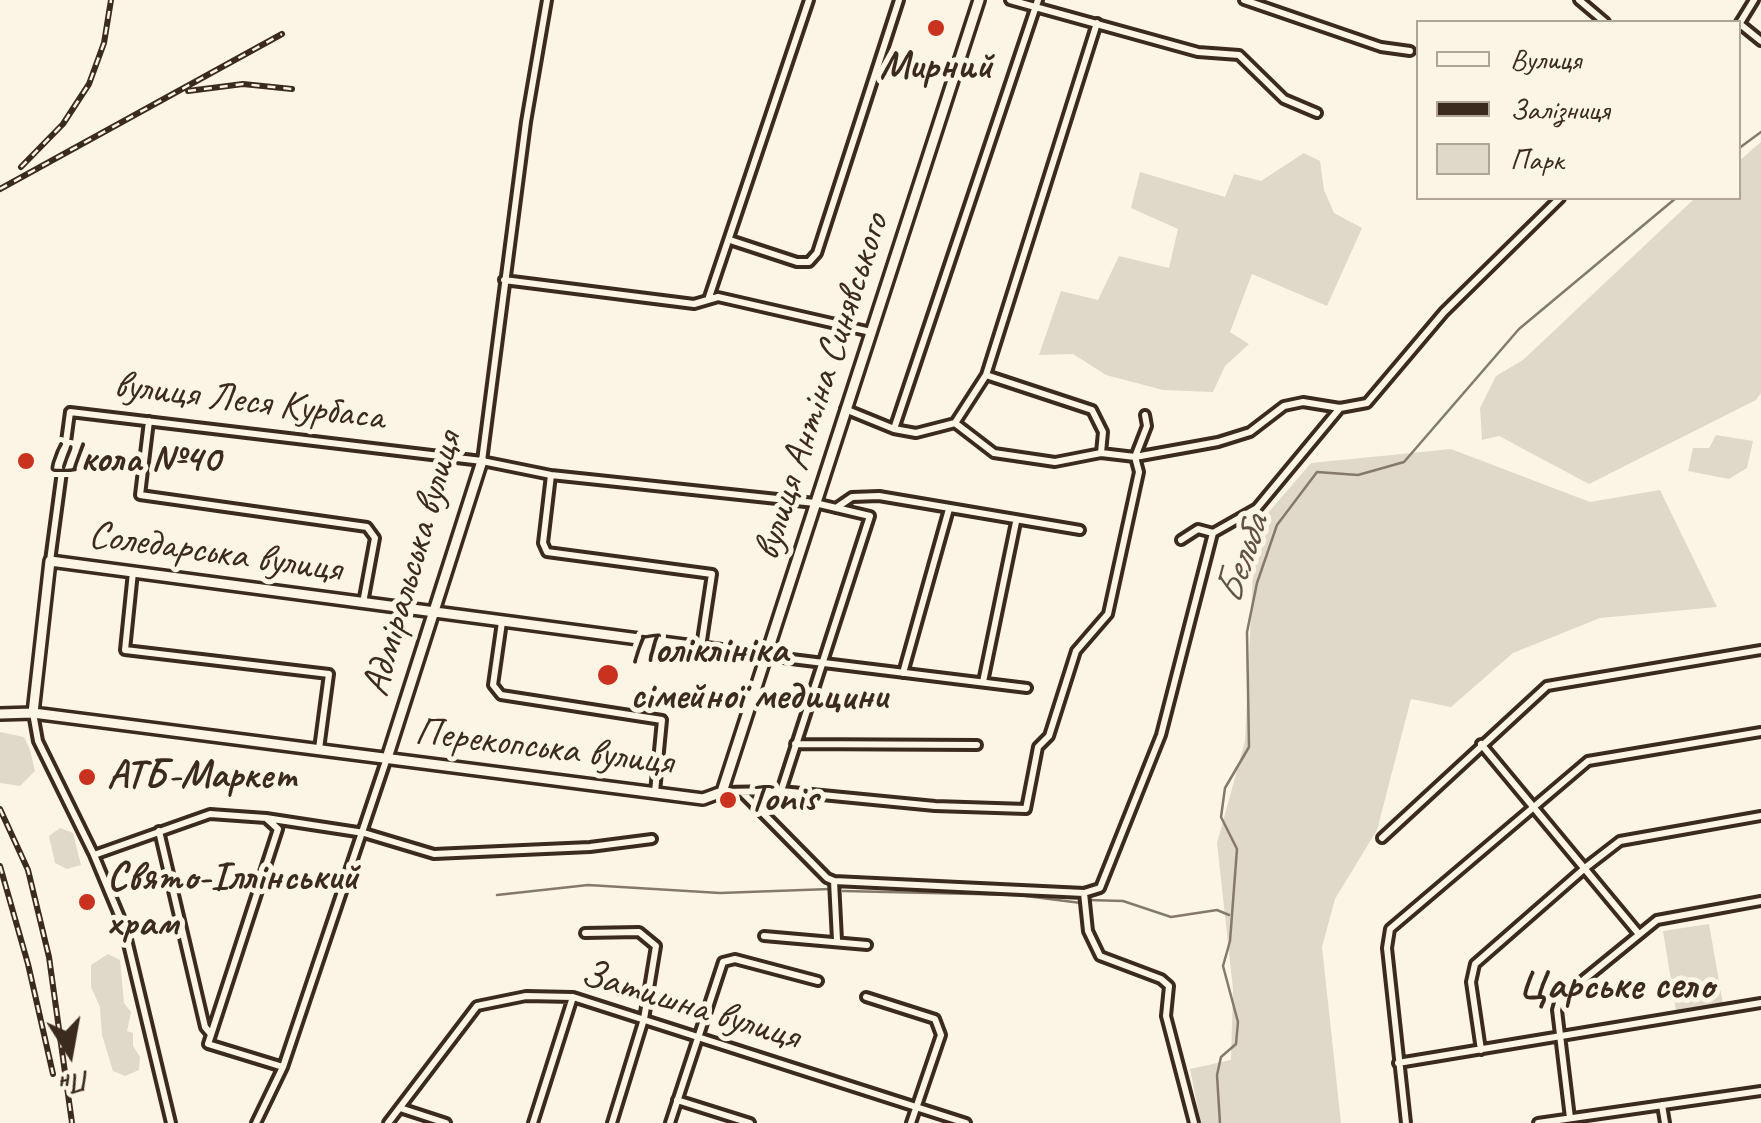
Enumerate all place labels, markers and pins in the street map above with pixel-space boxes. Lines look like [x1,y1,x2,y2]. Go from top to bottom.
marker: Мирний [925,17,947,39]
place label: Мирний [880,44,992,92]
place label: Школа №40 [46,437,220,485]
marker: Школа №40 [15,450,37,472]
place label: Поліклініка сімейної медицини [630,628,887,722]
marker: Поліклініка сімейної медицини [595,662,621,688]
place label: АТБ-Маркет [107,753,297,801]
marker: АТБ-Маркет [76,766,98,788]
place label: Tonis [748,776,817,824]
marker: Tonis [717,789,739,811]
place label: Свято-Іллінський храм [107,855,358,949]
marker: Свято-Іллінський храм [76,891,98,913]

